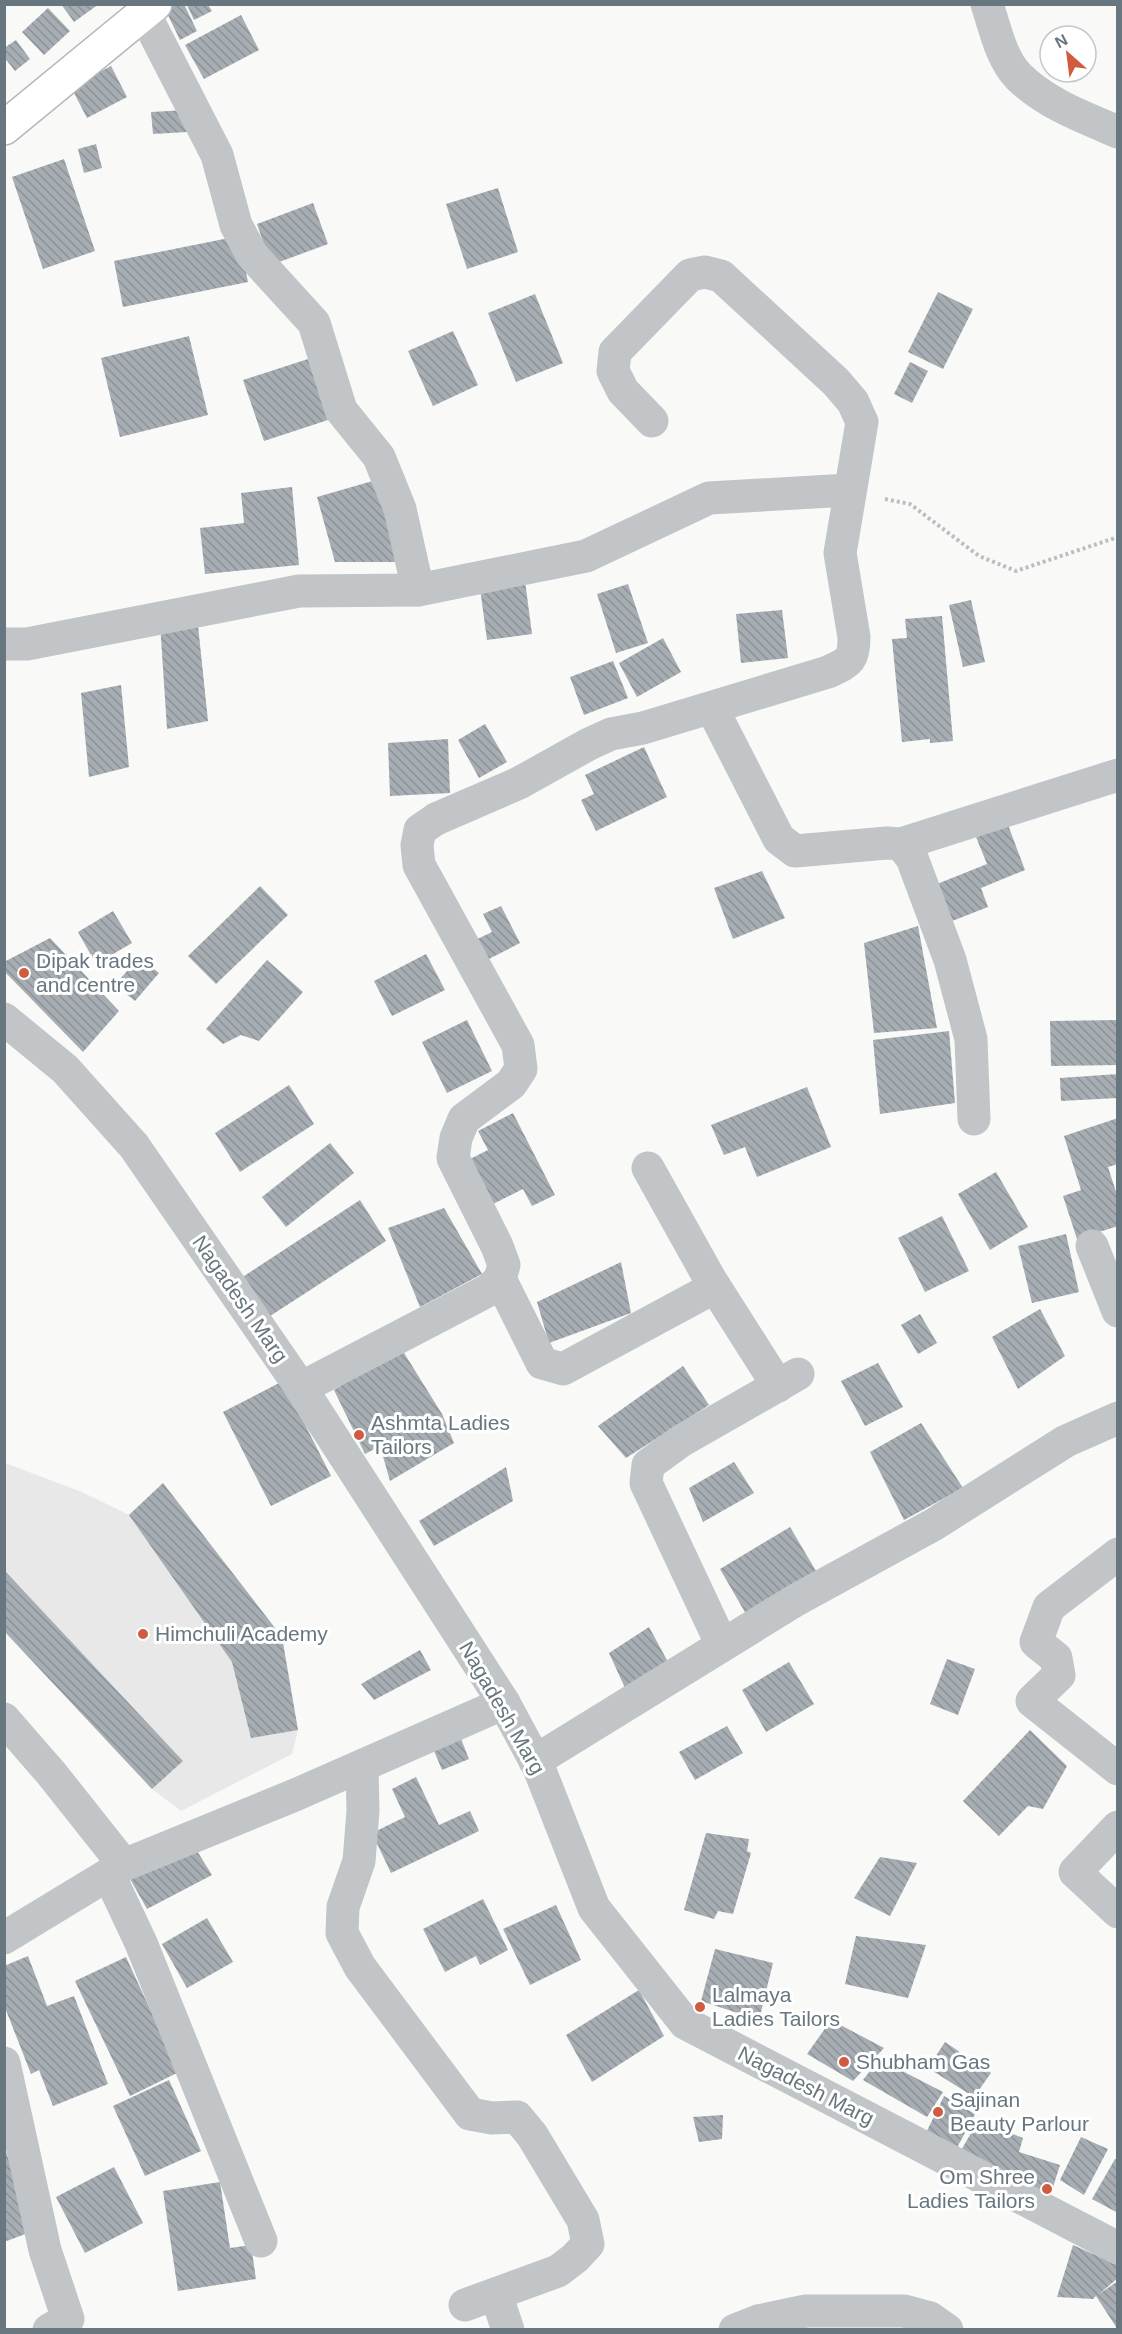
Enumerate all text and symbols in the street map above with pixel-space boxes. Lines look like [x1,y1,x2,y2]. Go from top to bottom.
north arrow [1038,24,1098,84]
text: N [1052,31,1070,51]
place label: Dipak trades and centre [36,949,154,996]
marker: Dipak trades and centre [17,966,31,980]
street label: Nagadesh Marg [188,1231,293,1367]
place label: Ashmta Ladies Tailors [371,1411,510,1458]
marker: Ashmta Ladies Tailors [352,1428,366,1442]
place label: Himchuli Academy [155,1622,328,1645]
marker: Himchuli Academy [136,1627,150,1641]
street label: Nagadesh Marg [455,1637,550,1778]
place label: Lalmaya Ladies Tailors [712,1983,840,2030]
marker: Lalmaya Ladies Tailors [693,2000,707,2014]
street label: Nagadesh Marg [734,2041,878,2130]
place label: Shubham Gas [856,2050,990,2073]
marker: Shubham Gas [837,2055,851,2069]
place label: Sajinan Beauty Parlour [950,2088,1089,2135]
marker: Sajinan Beauty Parlour [931,2105,945,2119]
place label: Om Shree Ladies Tailors [907,2165,1035,2212]
marker: Om Shree Ladies Tailors [1040,2182,1054,2196]

